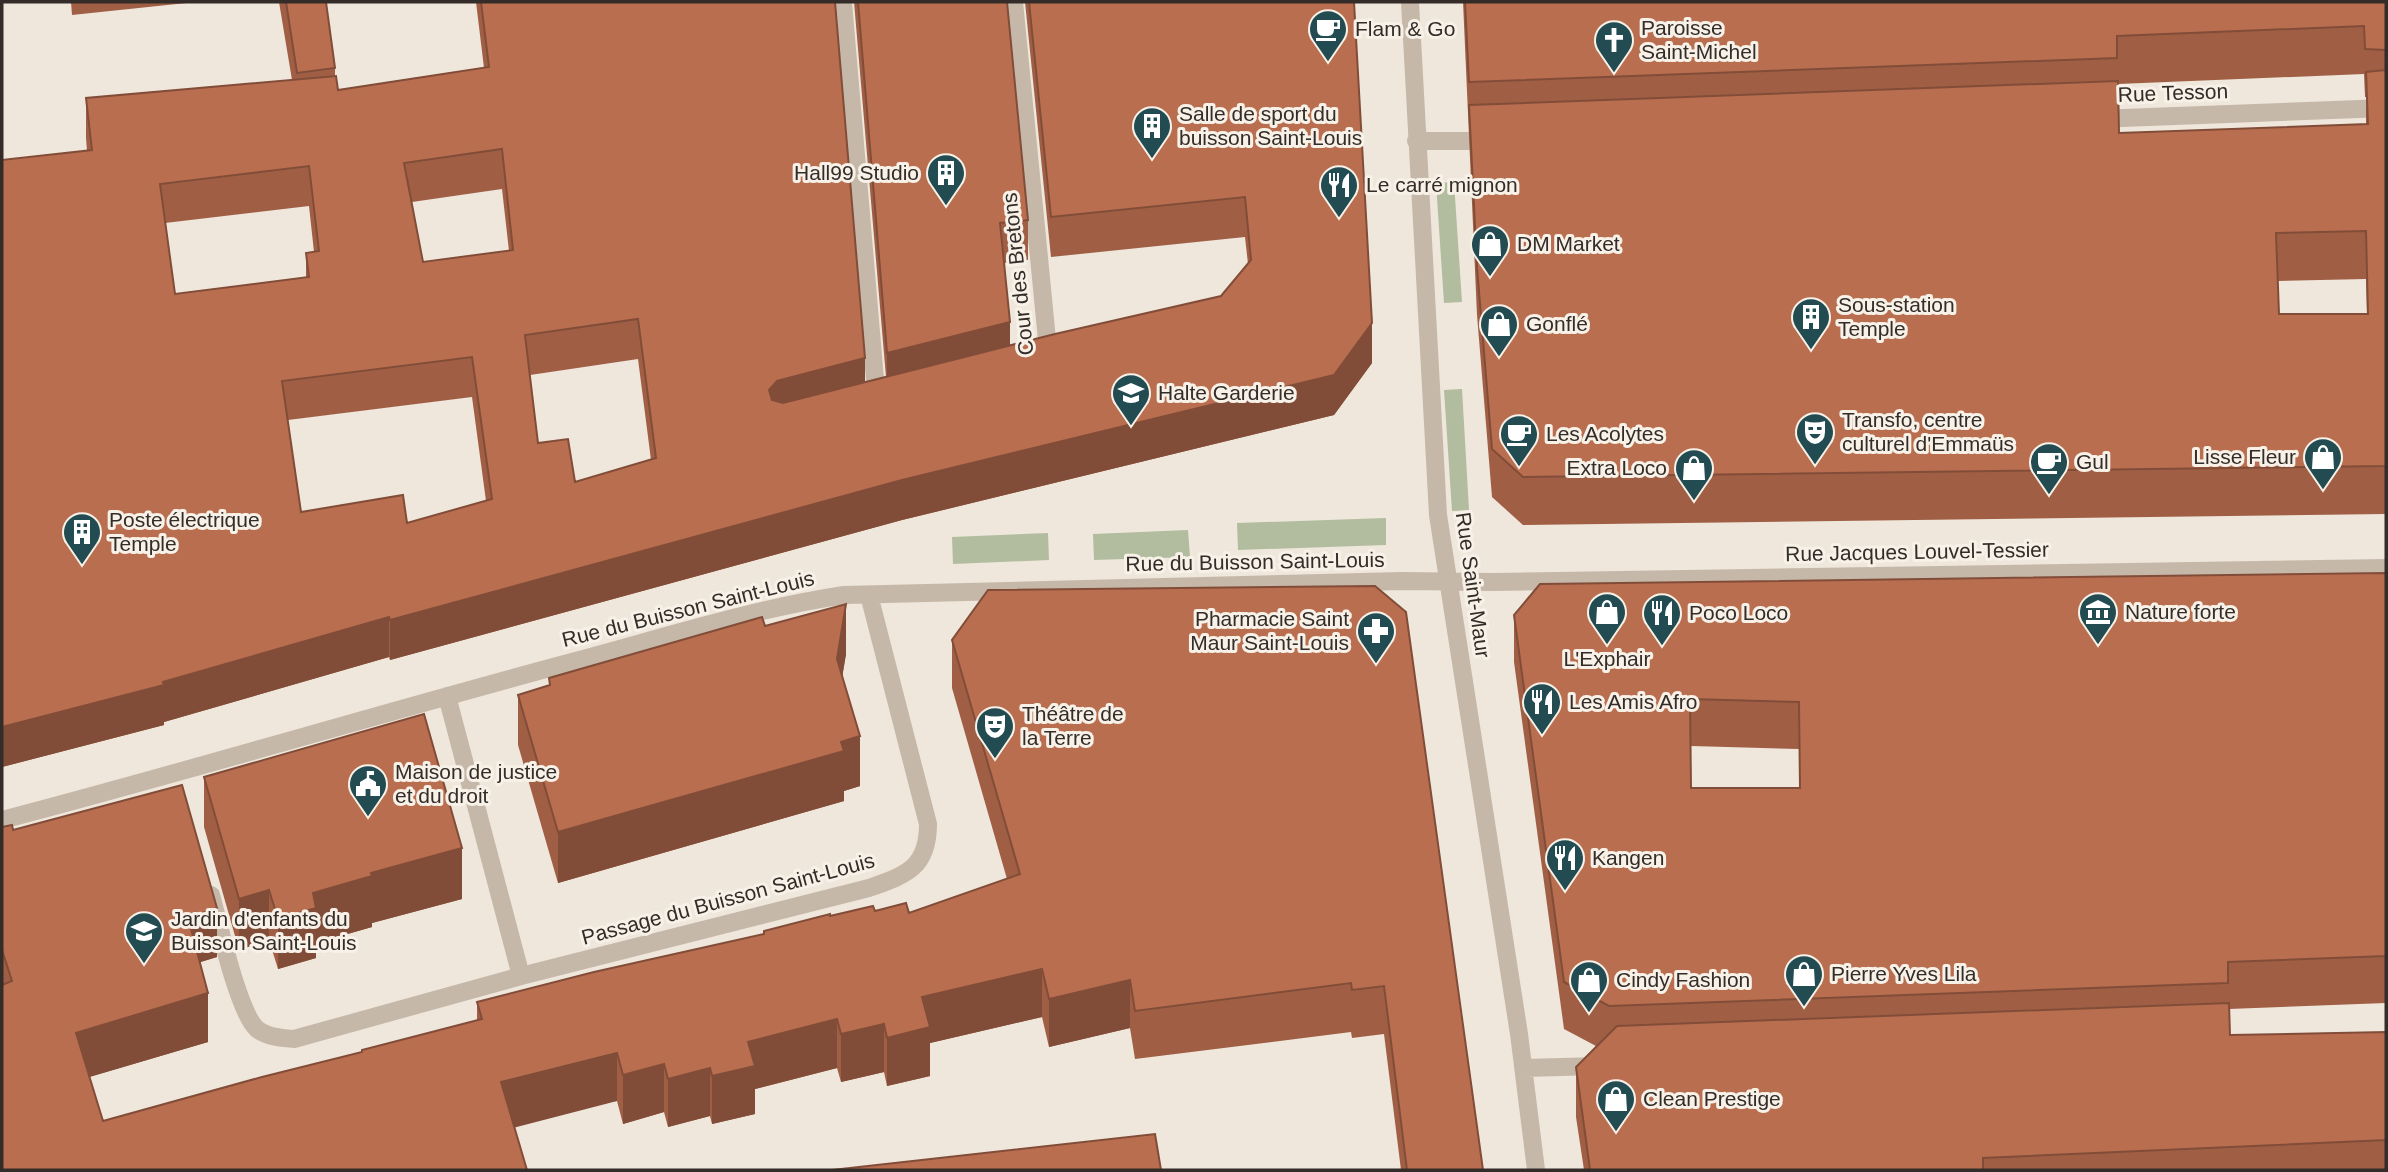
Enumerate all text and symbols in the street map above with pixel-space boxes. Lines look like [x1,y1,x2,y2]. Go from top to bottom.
cafe icon: Flam & Go [1307,8,1349,63]
place label: Paroisse Saint-Michel [1641,16,1757,63]
place label: Flam & Go [1355,17,1455,40]
church icon: Paroisse Saint-Michel [1593,19,1635,74]
street label: Rue Tesson [2117,79,2229,106]
place label: Salle de sport du buisson Saint-Louis [1179,102,1362,149]
building icon: Salle de sport du buisson Saint-Louis [1131,105,1173,160]
building icon: Hall99 Studio [925,152,967,207]
place label: Hall99 Studio [794,161,919,184]
restaurant icon: Le carré mignon [1318,164,1360,219]
place label: Le carré mignon [1366,173,1518,196]
street label: Cour des Bretons [998,192,1037,357]
shop icon: DM Market [1469,223,1511,278]
place label: DM Market [1517,232,1620,255]
place label: Sous-station Temple [1838,293,1955,340]
building icon: Sous-station Temple [1790,296,1832,351]
shop icon: Gonflé [1478,303,1520,358]
place label: Gonflé [1526,312,1588,335]
school or university icon: Halte Garderie [1110,372,1152,427]
place label: Halte Garderie [1158,381,1295,404]
place label: Transfo, centre culturel d'Emmaüs [1842,408,2014,455]
theatre icon: Transfo, centre culturel d'Emmaüs [1794,411,1836,466]
cafe icon: Les Acolytes [1498,413,1540,468]
place label: Les Acolytes [1546,422,1664,445]
shop icon: Lisse Fleur [2302,436,2344,491]
cafe icon: Gul [2028,441,2070,496]
place label: Lisse Fleur [2193,445,2296,468]
shop icon: Extra Loco [1673,447,1715,502]
place label: Gul [2076,450,2109,473]
place label: Extra Loco [1567,456,1667,479]
place label: Poste électrique Temple [109,508,260,555]
building icon: Poste électrique Temple [61,511,103,566]
street label: Rue Saint-Maur [1452,511,1495,659]
street label: Rue Jacques Louvel-Tessier [1785,538,2049,565]
street label: Rue du Buisson Saint-Louis [1125,548,1385,575]
street label: Rue du Buisson Saint-Louis [559,566,816,651]
shop icon: L'Exphair [1586,591,1628,646]
museum icon: Nature forte [2077,591,2119,646]
restaurant icon: Poco Loco [1641,592,1683,647]
place label: Nature forte [2125,600,2236,623]
place label: Poco Loco [1689,601,1788,624]
place label: Pharmacie Saint Maur Saint-Louis [1190,607,1349,654]
pharmacy icon: Pharmacie Saint Maur Saint-Louis [1355,610,1397,665]
place label: L'Exphair [1564,647,1650,670]
restaurant icon: Les Amis Afro [1521,681,1563,736]
place label: Les Amis Afro [1569,690,1697,713]
place label: Théâtre de la Terre [1022,702,1124,749]
theatre icon: Théâtre de la Terre [974,705,1016,760]
place label: Maison de justice et du droit [395,760,557,807]
public building icon: Maison de justice et du droit [347,763,389,818]
restaurant icon: Kangen [1544,837,1586,892]
place label: Kangen [1592,846,1664,869]
street label: Passage du Buisson Saint-Louis [579,848,877,949]
place label: Jardin d'enfants du Buisson Saint-Louis [171,907,357,954]
school or university icon: Jardin d'enfants du Buisson Saint-Louis [123,910,165,965]
shop icon: Pierre Yves Lila [1783,953,1825,1008]
shop icon: Cindy Fashion [1568,959,1610,1014]
place label: Pierre Yves Lila [1831,962,1977,985]
place label: Cindy Fashion [1616,968,1750,991]
shop icon: Clean Prestige [1595,1078,1637,1133]
place label: Clean Prestige [1643,1087,1781,1110]

